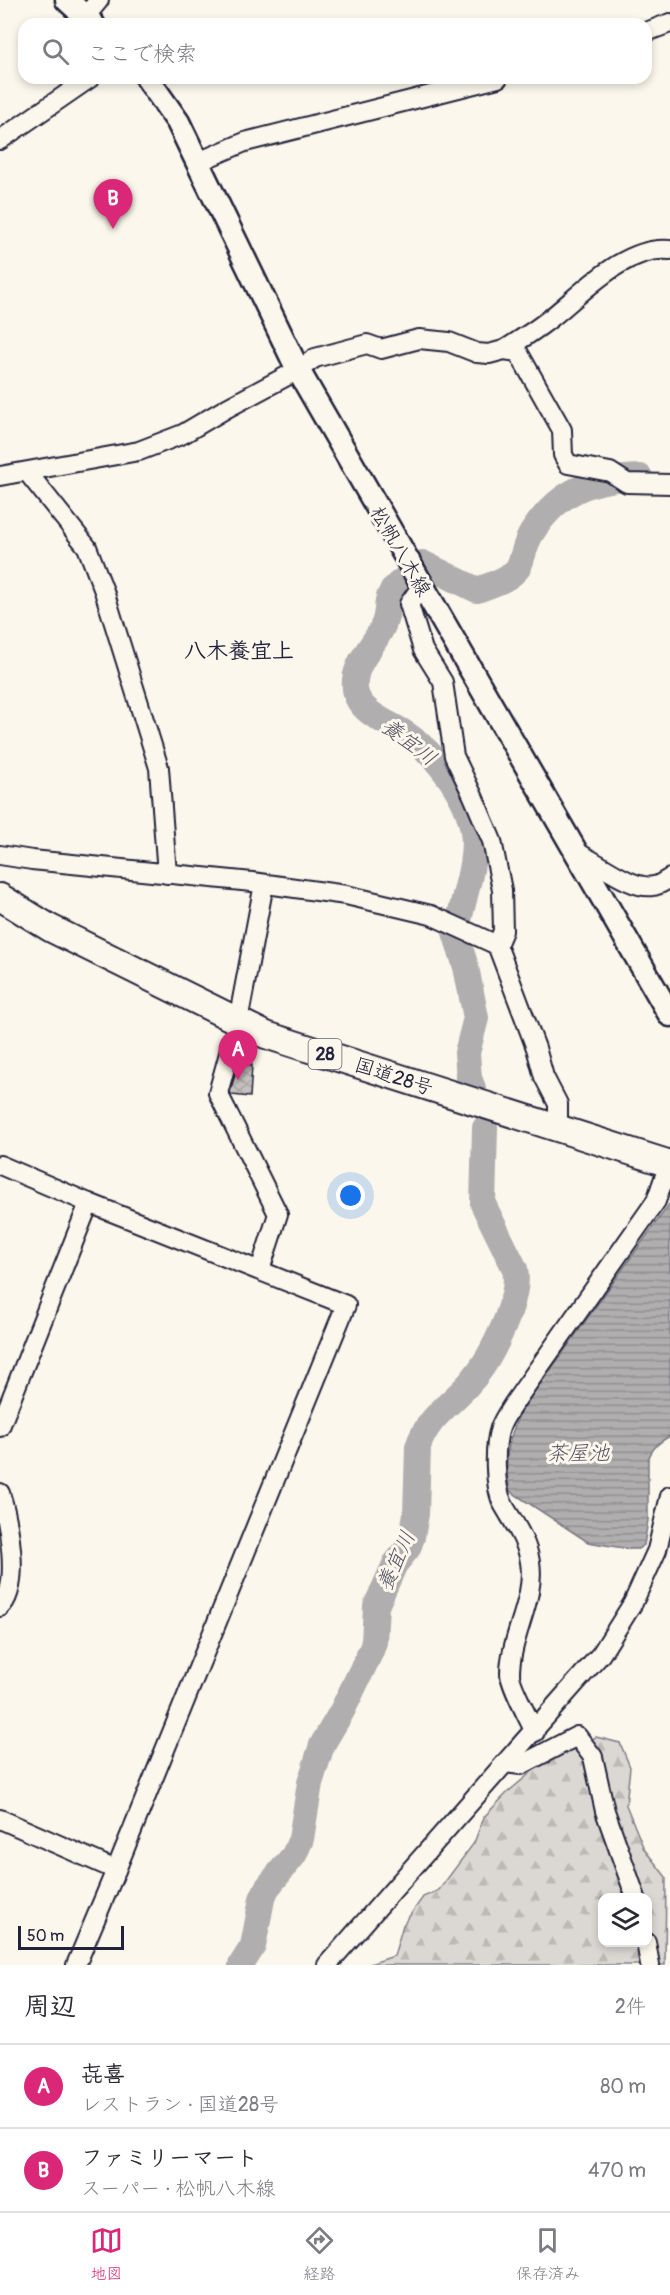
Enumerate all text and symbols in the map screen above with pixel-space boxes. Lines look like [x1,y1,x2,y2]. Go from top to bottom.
search box [18,18,652,84]
icon: search [39,35,72,68]
text: ここで検索 [87,40,197,68]
pin: B [94,180,132,229]
street label: 松帆八木線 [365,502,436,601]
district label: 八木養宜上 [184,637,294,665]
water label: 養宜川 [375,713,442,772]
pin: A [218,1030,258,1080]
road number: 28 [308,1039,342,1069]
street label: 国道28号 [351,1052,436,1101]
your location [336,1181,365,1210]
water label: 茶屋池 [547,1440,610,1467]
water label: 養宜川 [371,1527,422,1595]
map controls [598,1893,652,1947]
button: layers [598,1893,652,1947]
scale bar [18,1923,124,1950]
text: 50 m [27,1926,64,1946]
text: 周辺 [24,1991,76,2023]
text: 2件 [615,1994,646,2019]
text: 㐂喜 [81,2060,125,2088]
text: A [37,2074,50,2099]
text: 80 m [600,2074,646,2099]
text: レストラン · 国道28号 [81,2092,279,2117]
text: ファミリーマート [81,2144,258,2172]
text: B [38,2158,49,2183]
text: 470 m [588,2158,646,2183]
text: スーパー · 松帆八木線 [81,2176,275,2201]
tab: 地図 [90,2224,123,2284]
tab: 経路 [303,2224,336,2284]
tab: 保存済み [516,2224,580,2284]

